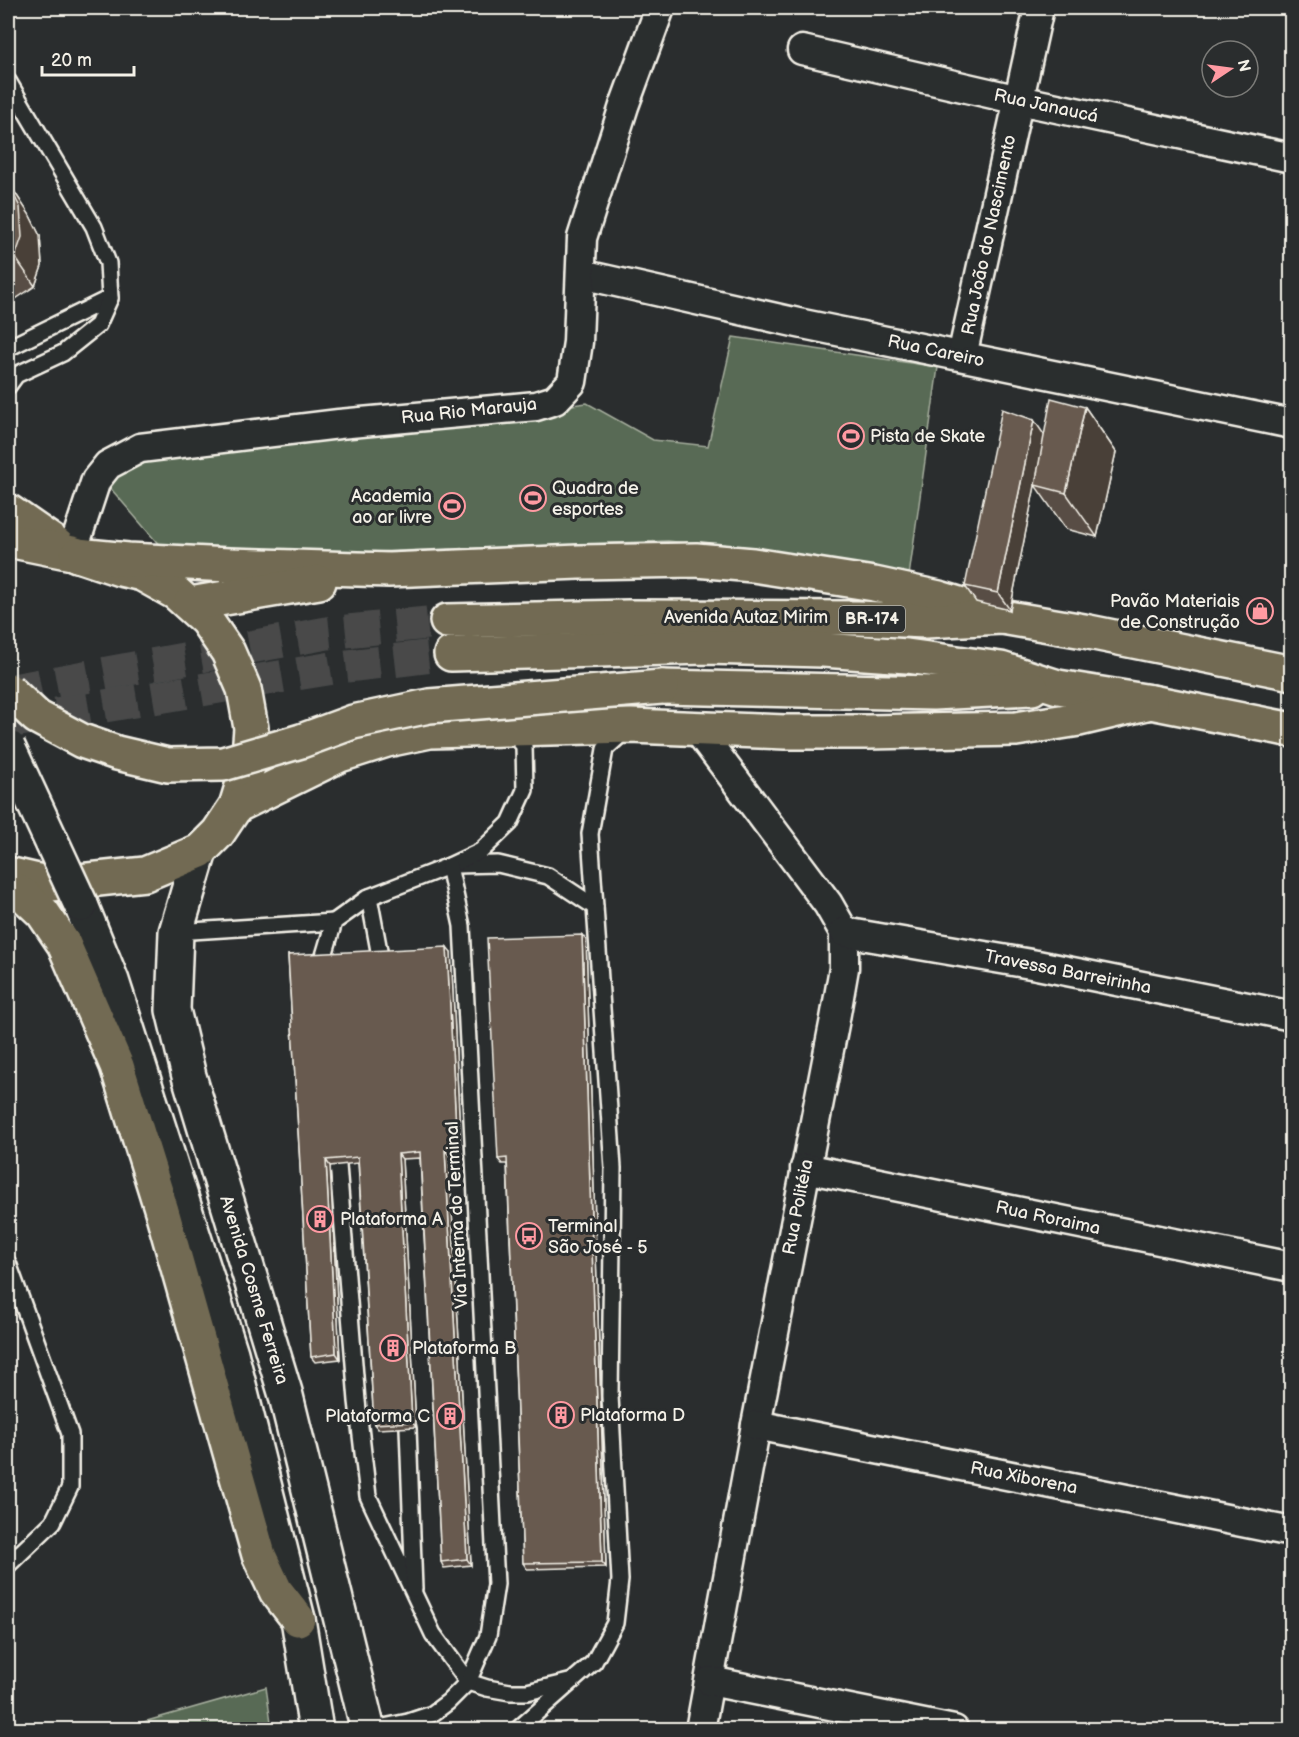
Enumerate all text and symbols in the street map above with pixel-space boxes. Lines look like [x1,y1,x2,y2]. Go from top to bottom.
scale bar [42,39,134,77]
north arrow [1200,39,1260,99]
text: 20 m [51,50,92,71]
text: N [1233,58,1254,74]
street label: Rua Janaucá [992,85,1100,127]
street label: Rua João do Nascimento [957,133,1021,337]
street label: Rua Careiro [886,331,986,371]
street label: Rua Rio Marauja [400,393,538,429]
sports icon: Pista de Skate [836,421,866,451]
place label: Pista de Skate [870,426,986,447]
place label: Quadra de esportes [552,478,639,520]
sports icon: Quadra de esportes [518,483,548,513]
place label: Academia ao ar livre [351,486,432,528]
sports icon: Academia ao ar livre [437,491,467,521]
place label: Pavão Materiais de Construção [1110,591,1240,633]
shop icon: Pavão Materiais de Construção [1245,596,1275,626]
road number: BR-174 [839,606,905,632]
street label: Avenida Autaz Mirim [664,607,828,628]
street label: Travessa Barreirinha [983,946,1153,998]
street label: Via Interna do Terminal [442,1121,472,1309]
street label: Rua Politéia [778,1157,818,1257]
street label: Avenida Cosme Ferreira [215,1193,293,1387]
street label: Rua Roraima [994,1197,1102,1239]
building icon: Plataforma A [305,1204,335,1234]
place label: Plataforma A [340,1209,443,1230]
place label: Terminal São José - 5 [548,1216,648,1258]
bus stop icon: Terminal São José - 5 [514,1221,544,1251]
building icon: Plataforma B [378,1333,408,1363]
place label: Plataforma B [412,1338,516,1359]
building icon: Plataforma D [546,1400,576,1430]
building icon: Plataforma C [435,1401,465,1431]
place label: Plataforma D [580,1405,685,1426]
place label: Plataforma C [325,1406,430,1427]
street label: Rua Xiborena [969,1457,1079,1499]

